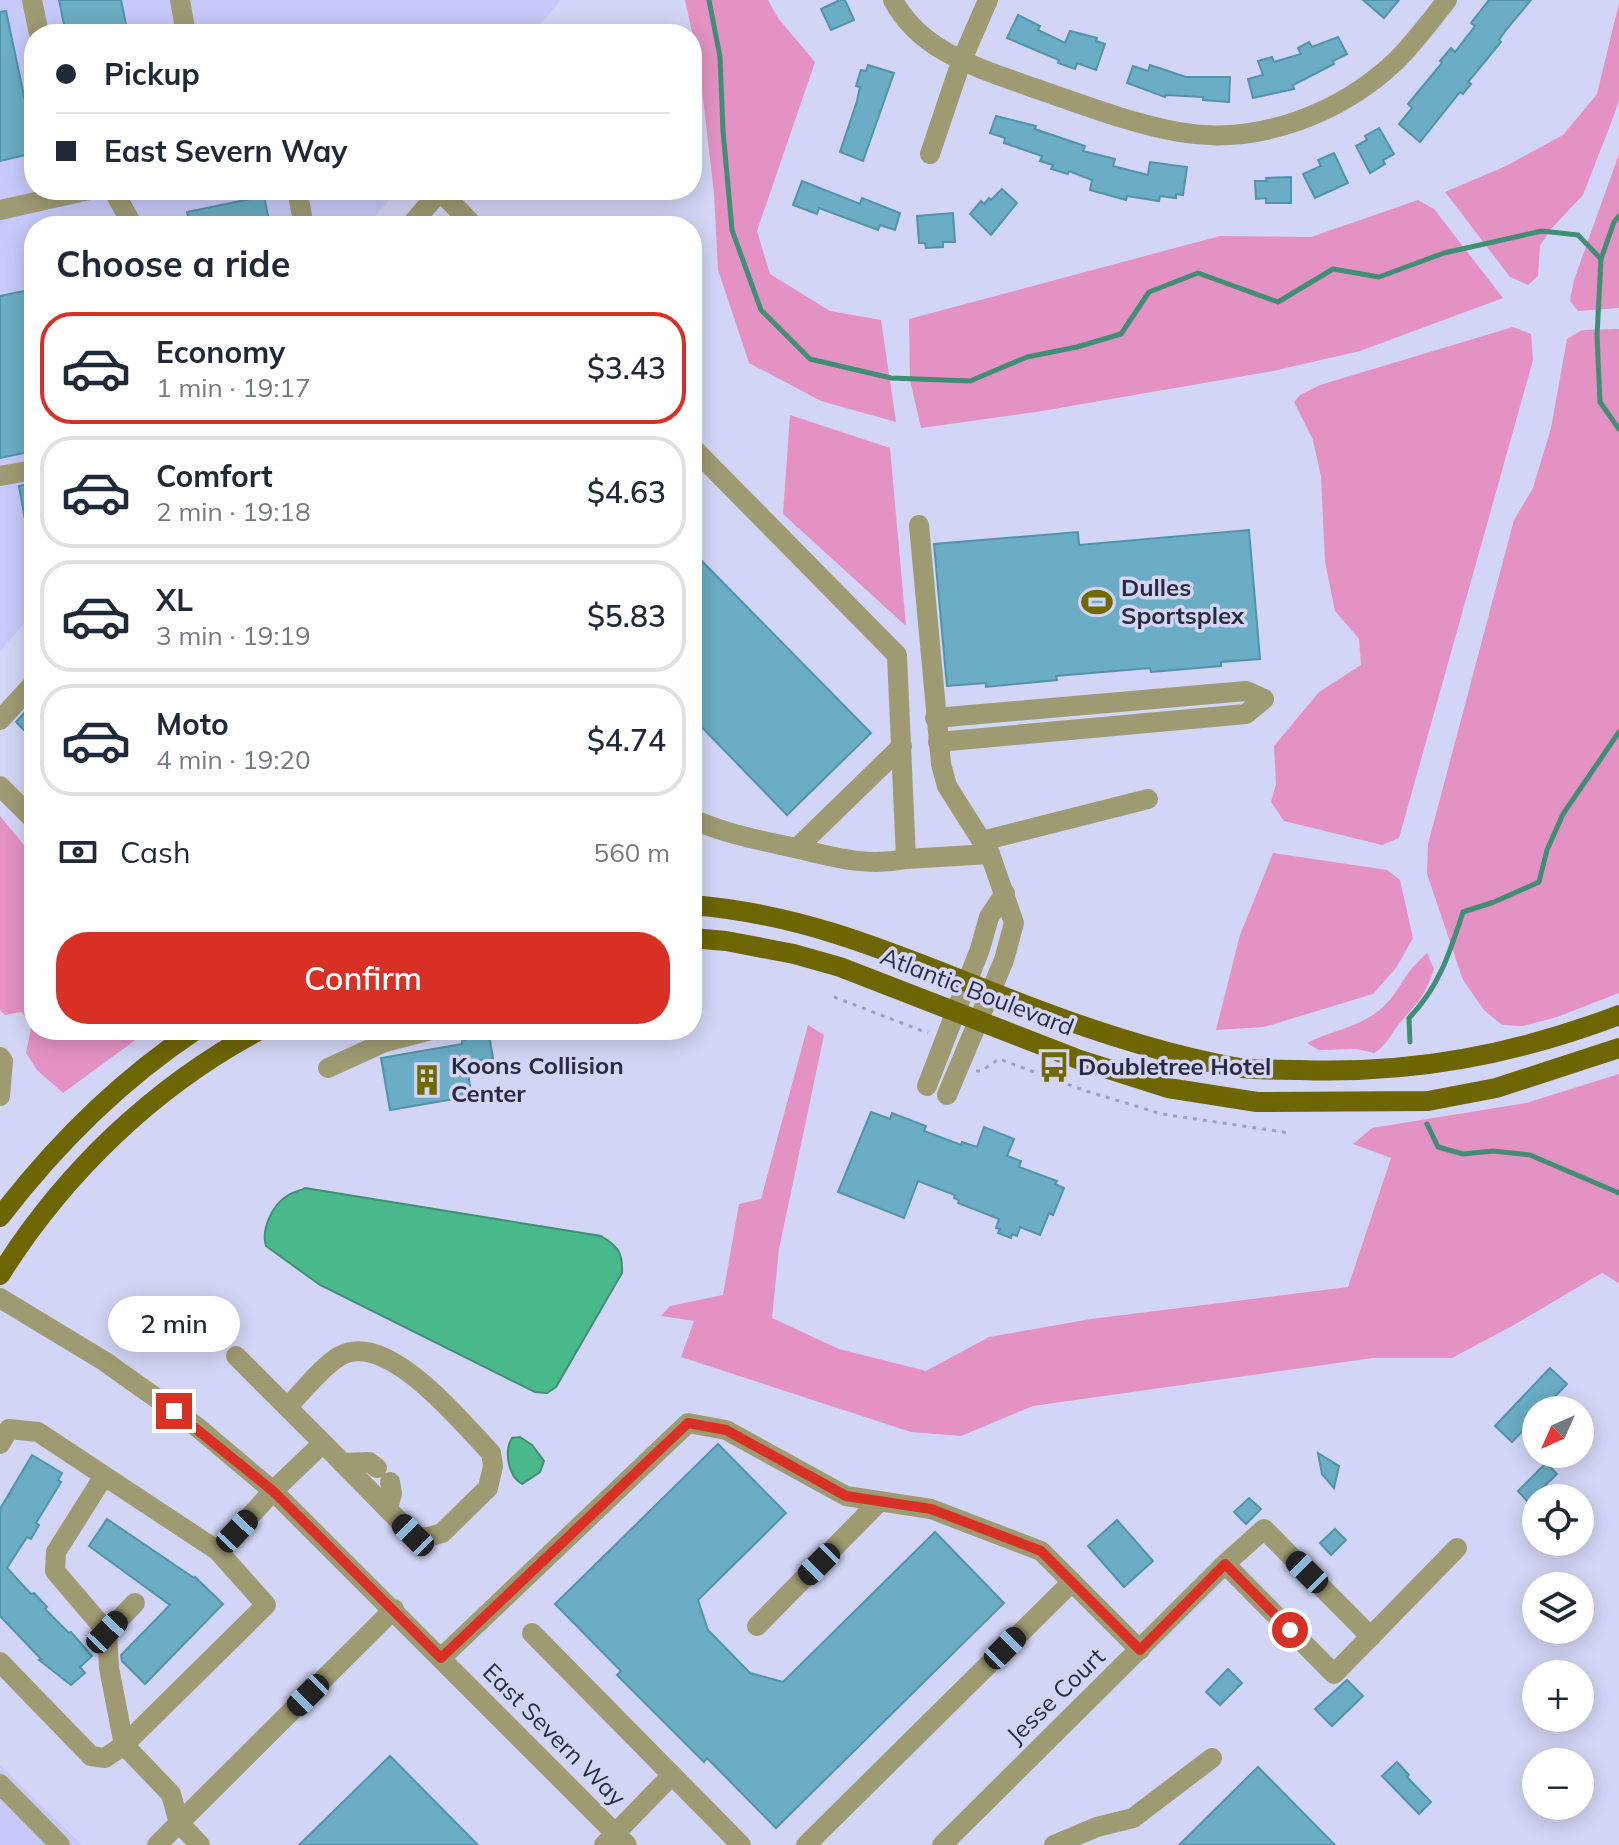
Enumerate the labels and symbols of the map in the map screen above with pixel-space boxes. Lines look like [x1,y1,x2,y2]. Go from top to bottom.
place label: Dulles Sportsplex [1121,572,1245,630]
sports icon: Dulles Sportsplex [1080,585,1114,619]
street label: Atlantic Boulevard [877,940,1078,1042]
place label: Koons Collision Center [451,1050,624,1108]
bus stop icon: Doubletree Hotel [1037,1050,1071,1084]
place label: Doubletree Hotel [1078,1051,1271,1081]
building icon: Koons Collision Center [410,1063,444,1097]
callout: 2 min [108,1295,240,1351]
route end [156,1393,192,1429]
north arrow [1522,1396,1594,1468]
car [212,1505,262,1557]
car [388,1510,438,1560]
car [794,1539,844,1589]
car [1282,1547,1332,1597]
car [82,1606,132,1658]
route start [1272,1612,1308,1648]
car [980,1623,1030,1673]
street label: Jesse Court [1000,1641,1111,1749]
street label: East Severn Way [477,1657,633,1812]
car [283,1670,333,1720]

